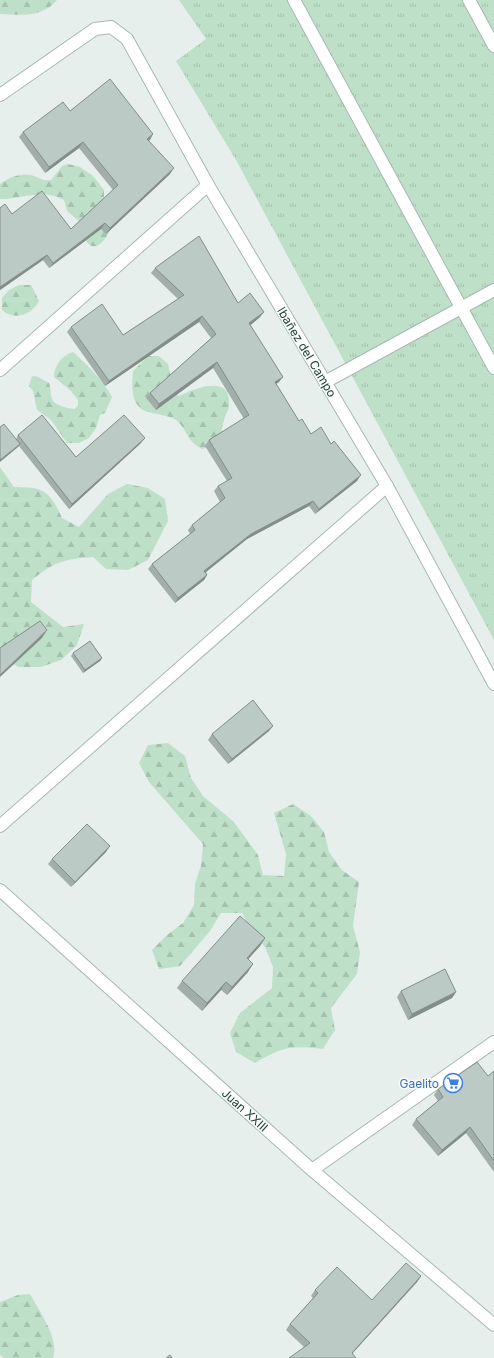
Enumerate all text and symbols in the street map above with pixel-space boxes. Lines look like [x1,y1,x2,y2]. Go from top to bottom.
street label: Ibañez del Campo [274,304,340,400]
supermarket icon: Gaelito [442,1072,464,1094]
place label: Gaelito [399,1076,439,1091]
street label: Juan XXIII [219,1085,271,1135]

